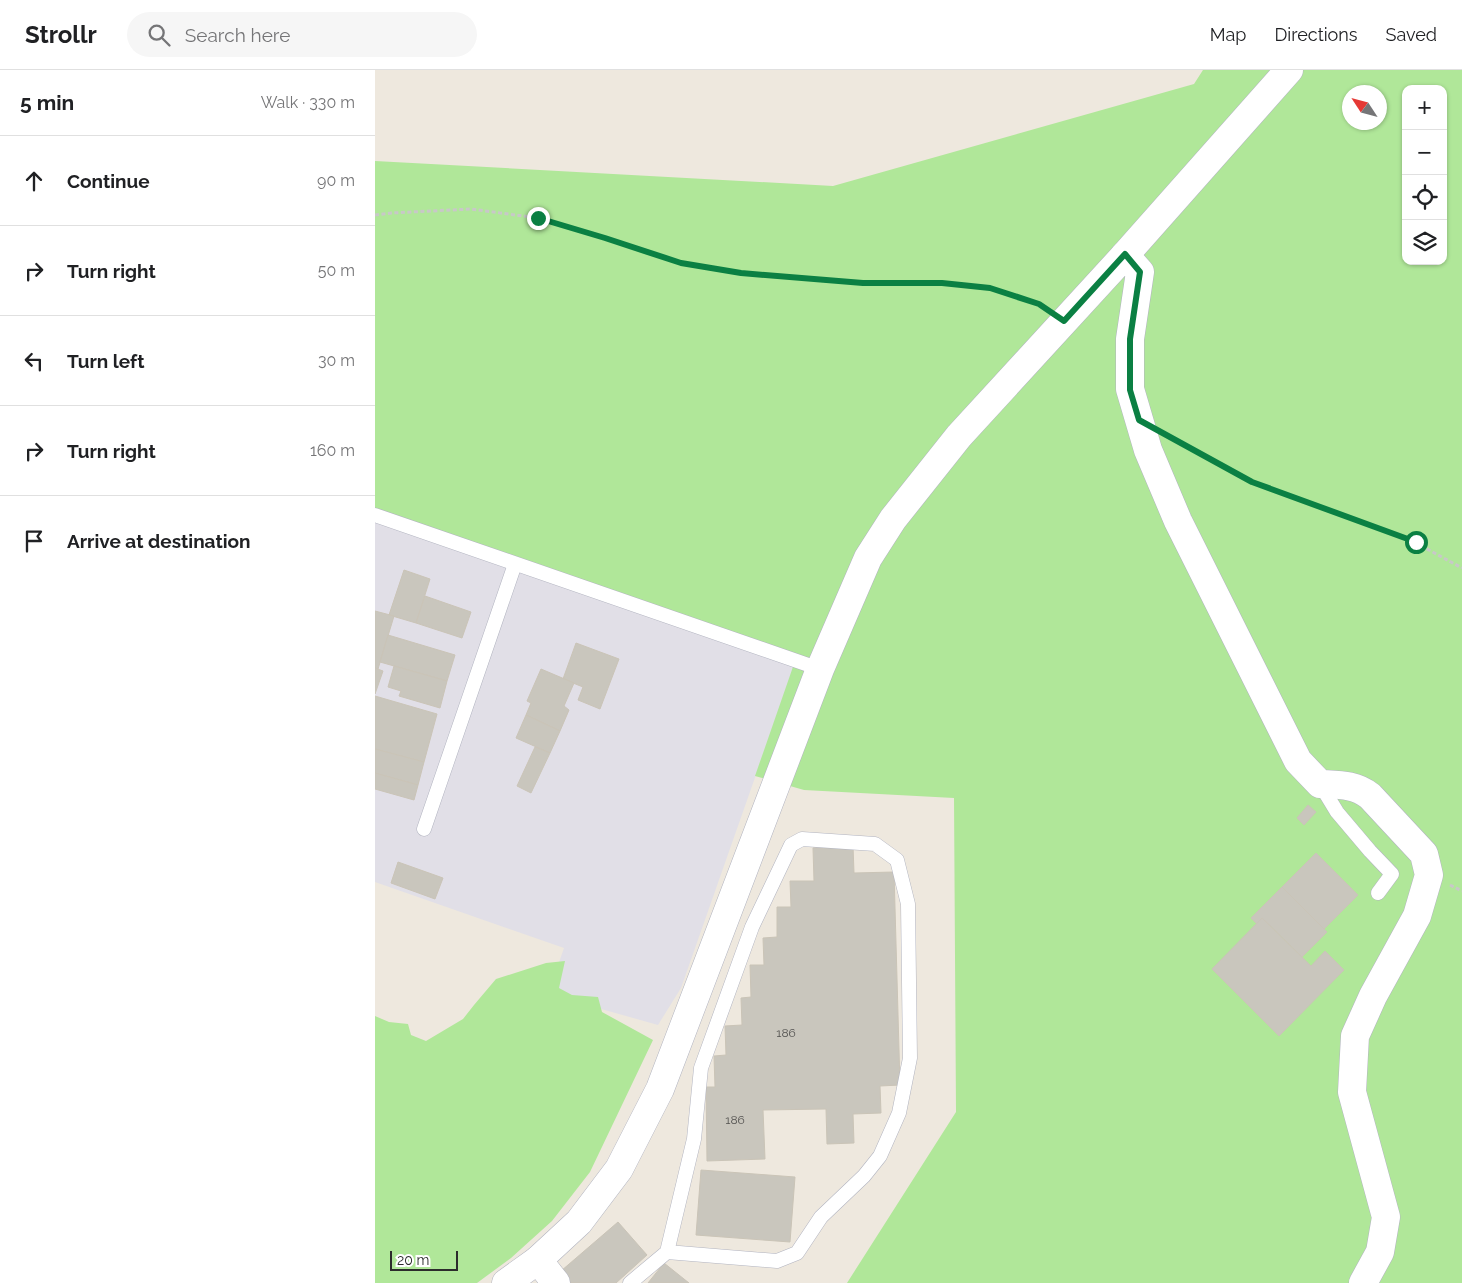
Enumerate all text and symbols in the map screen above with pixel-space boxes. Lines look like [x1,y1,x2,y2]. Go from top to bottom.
search box [127,12,477,57]
text: Strollr [25,20,97,49]
icon: search [145,21,173,49]
text: Search here [185,24,290,46]
text: Map [1210,24,1246,45]
text: Directions [1274,24,1358,45]
text: Saved [1386,24,1437,45]
north arrow [1342,85,1387,130]
map controls [1402,85,1447,265]
button: + [1402,85,1447,130]
text: 5 min [20,90,74,115]
text: Walk · 330 m [261,93,355,112]
button: − [1402,130,1447,175]
icon: ahead [20,167,48,195]
text: Continue [67,170,150,192]
text: 90 m [317,171,355,190]
button: locate [1402,175,1447,220]
route end [527,207,550,230]
button: layers [1402,220,1447,265]
icon: right [20,257,48,285]
text: Turn right [67,260,156,282]
text: 50 m [318,261,355,280]
icon: left [20,347,48,375]
text: Turn left [67,350,144,372]
text: 30 m [318,351,355,370]
icon: right [20,437,48,465]
text: Turn right [67,440,156,462]
text: 160 m [310,441,355,460]
icon: arrive [20,527,48,555]
text: Arrive at destination [67,530,251,552]
route start [1405,531,1428,554]
house number: 186 [776,1026,796,1040]
house number: 186 [725,1113,745,1127]
scale bar [390,1248,457,1271]
text: 20 m [397,1252,429,1268]

